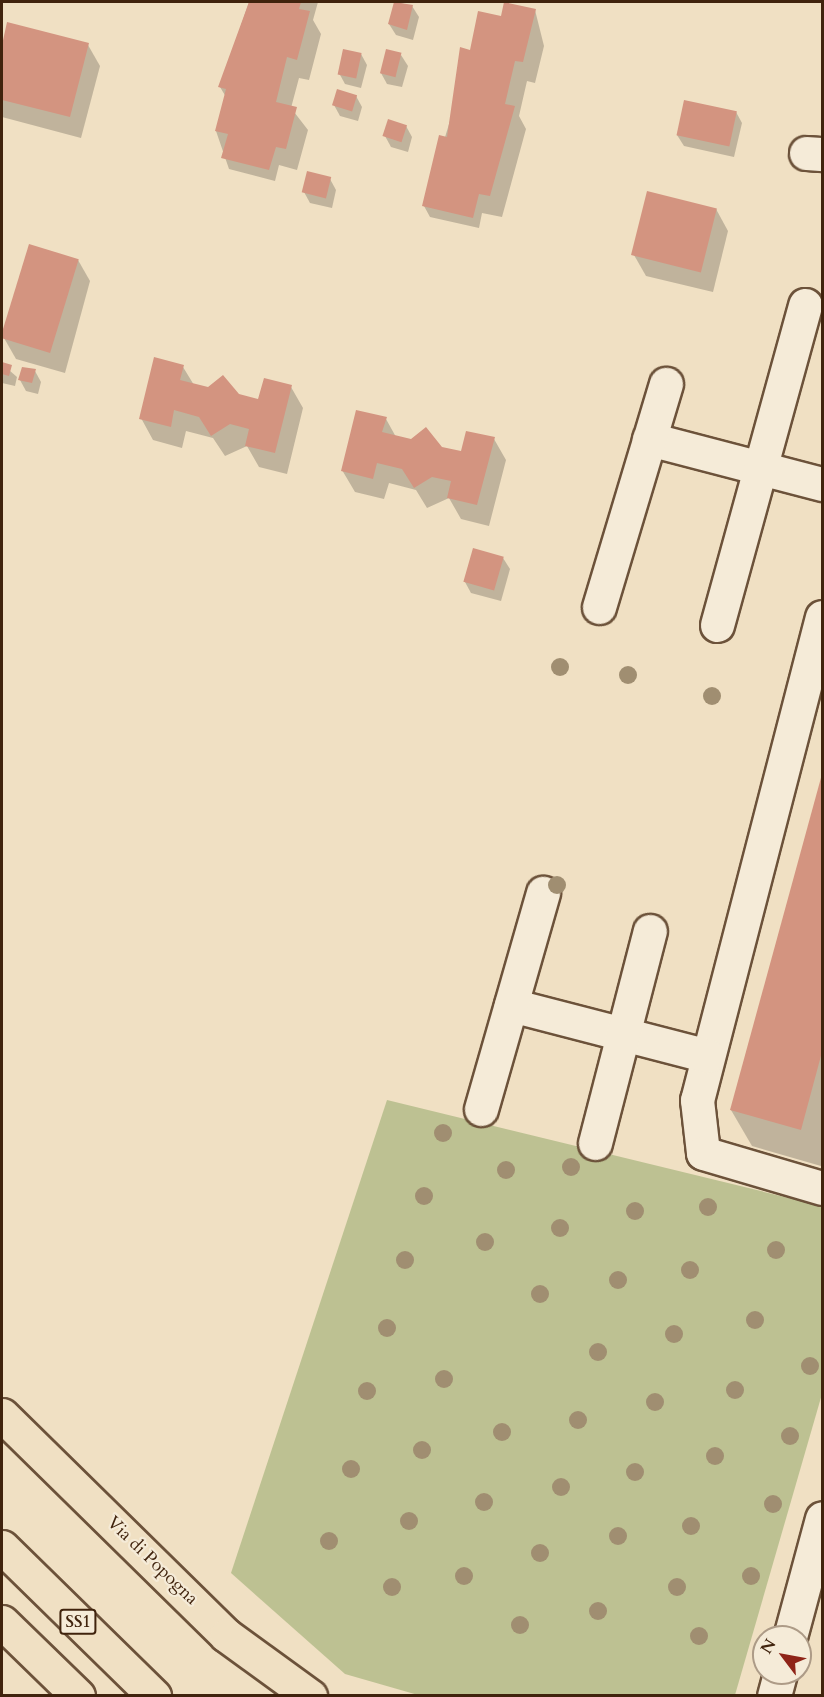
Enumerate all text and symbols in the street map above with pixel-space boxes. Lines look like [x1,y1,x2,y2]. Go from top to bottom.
street label: Via di Popogna [102,1512,202,1610]
road number: SS1 [58,1609,98,1635]
north arrow [752,1625,812,1685]
text: N [755,1635,781,1658]

